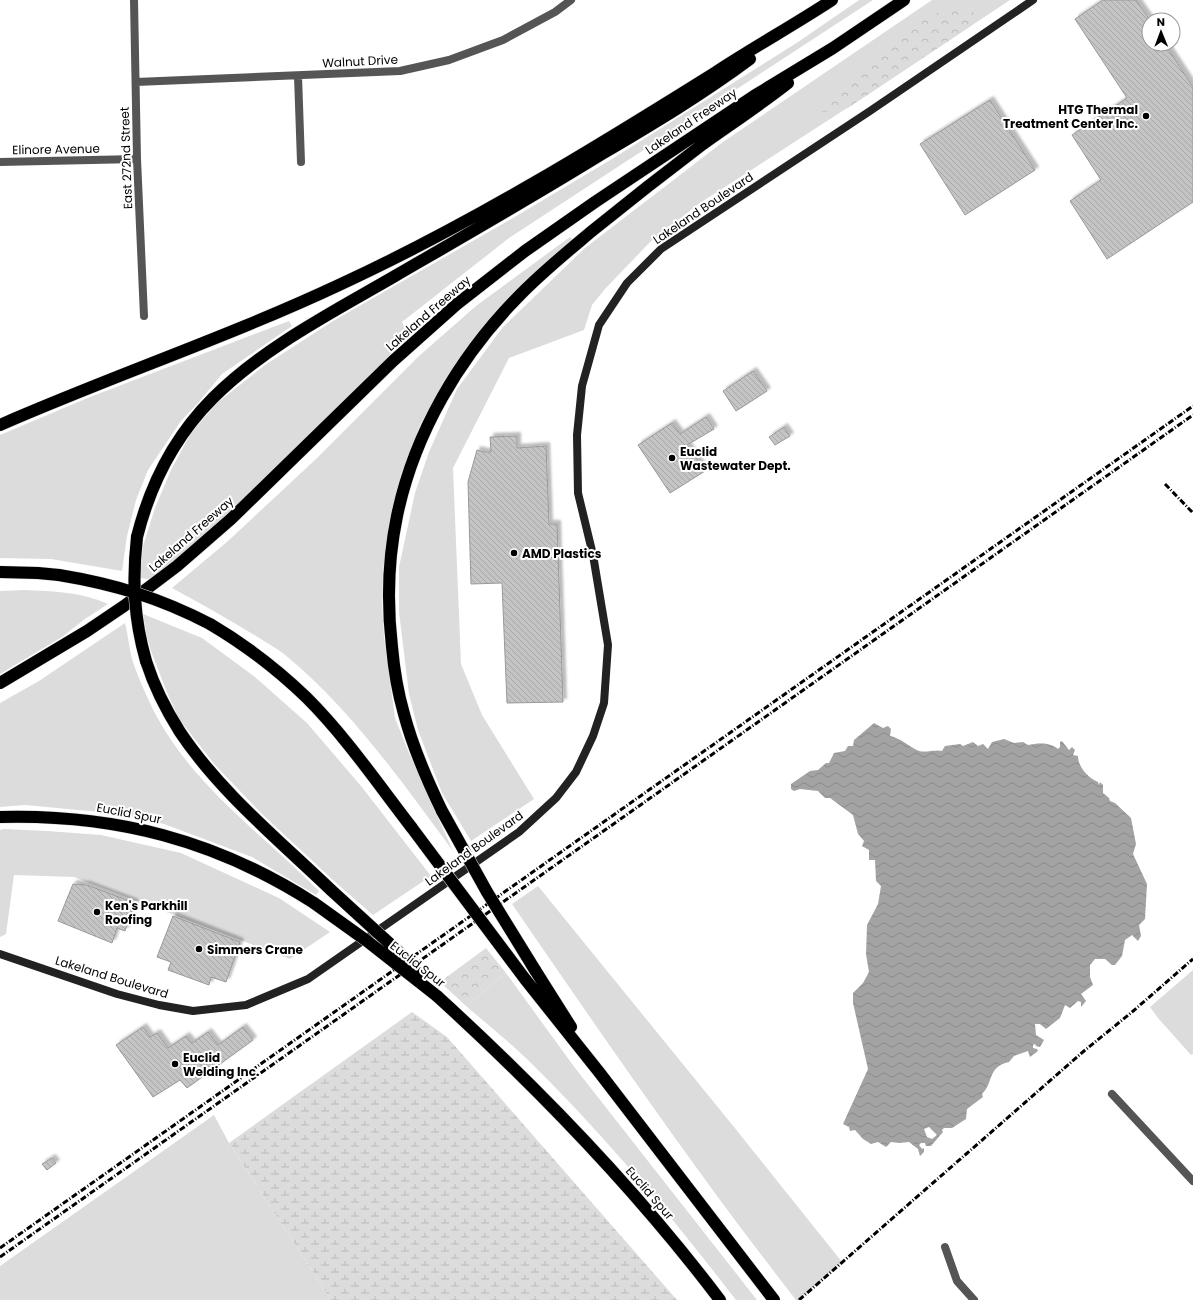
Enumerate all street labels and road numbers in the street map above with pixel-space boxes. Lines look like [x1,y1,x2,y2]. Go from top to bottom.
street label: Walnut Drive [322,51,398,71]
street label: Lakeland Freeway [642,84,740,158]
street label: East 272nd Street [116,106,136,210]
street label: Elinore Avenue [12,140,100,158]
street label: Lakeland Boulevard [650,168,756,248]
street label: Lakeland Freeway [382,271,474,355]
street label: Lakeland Freeway [145,492,237,576]
street label: Euclid Spur [95,798,163,828]
street label: Lakeland Boulevard [421,807,527,889]
street label: Euclid Spur [387,937,450,991]
street label: Lakeland Boulevard [53,952,171,1002]
street label: Euclid Spur [622,1163,678,1224]

